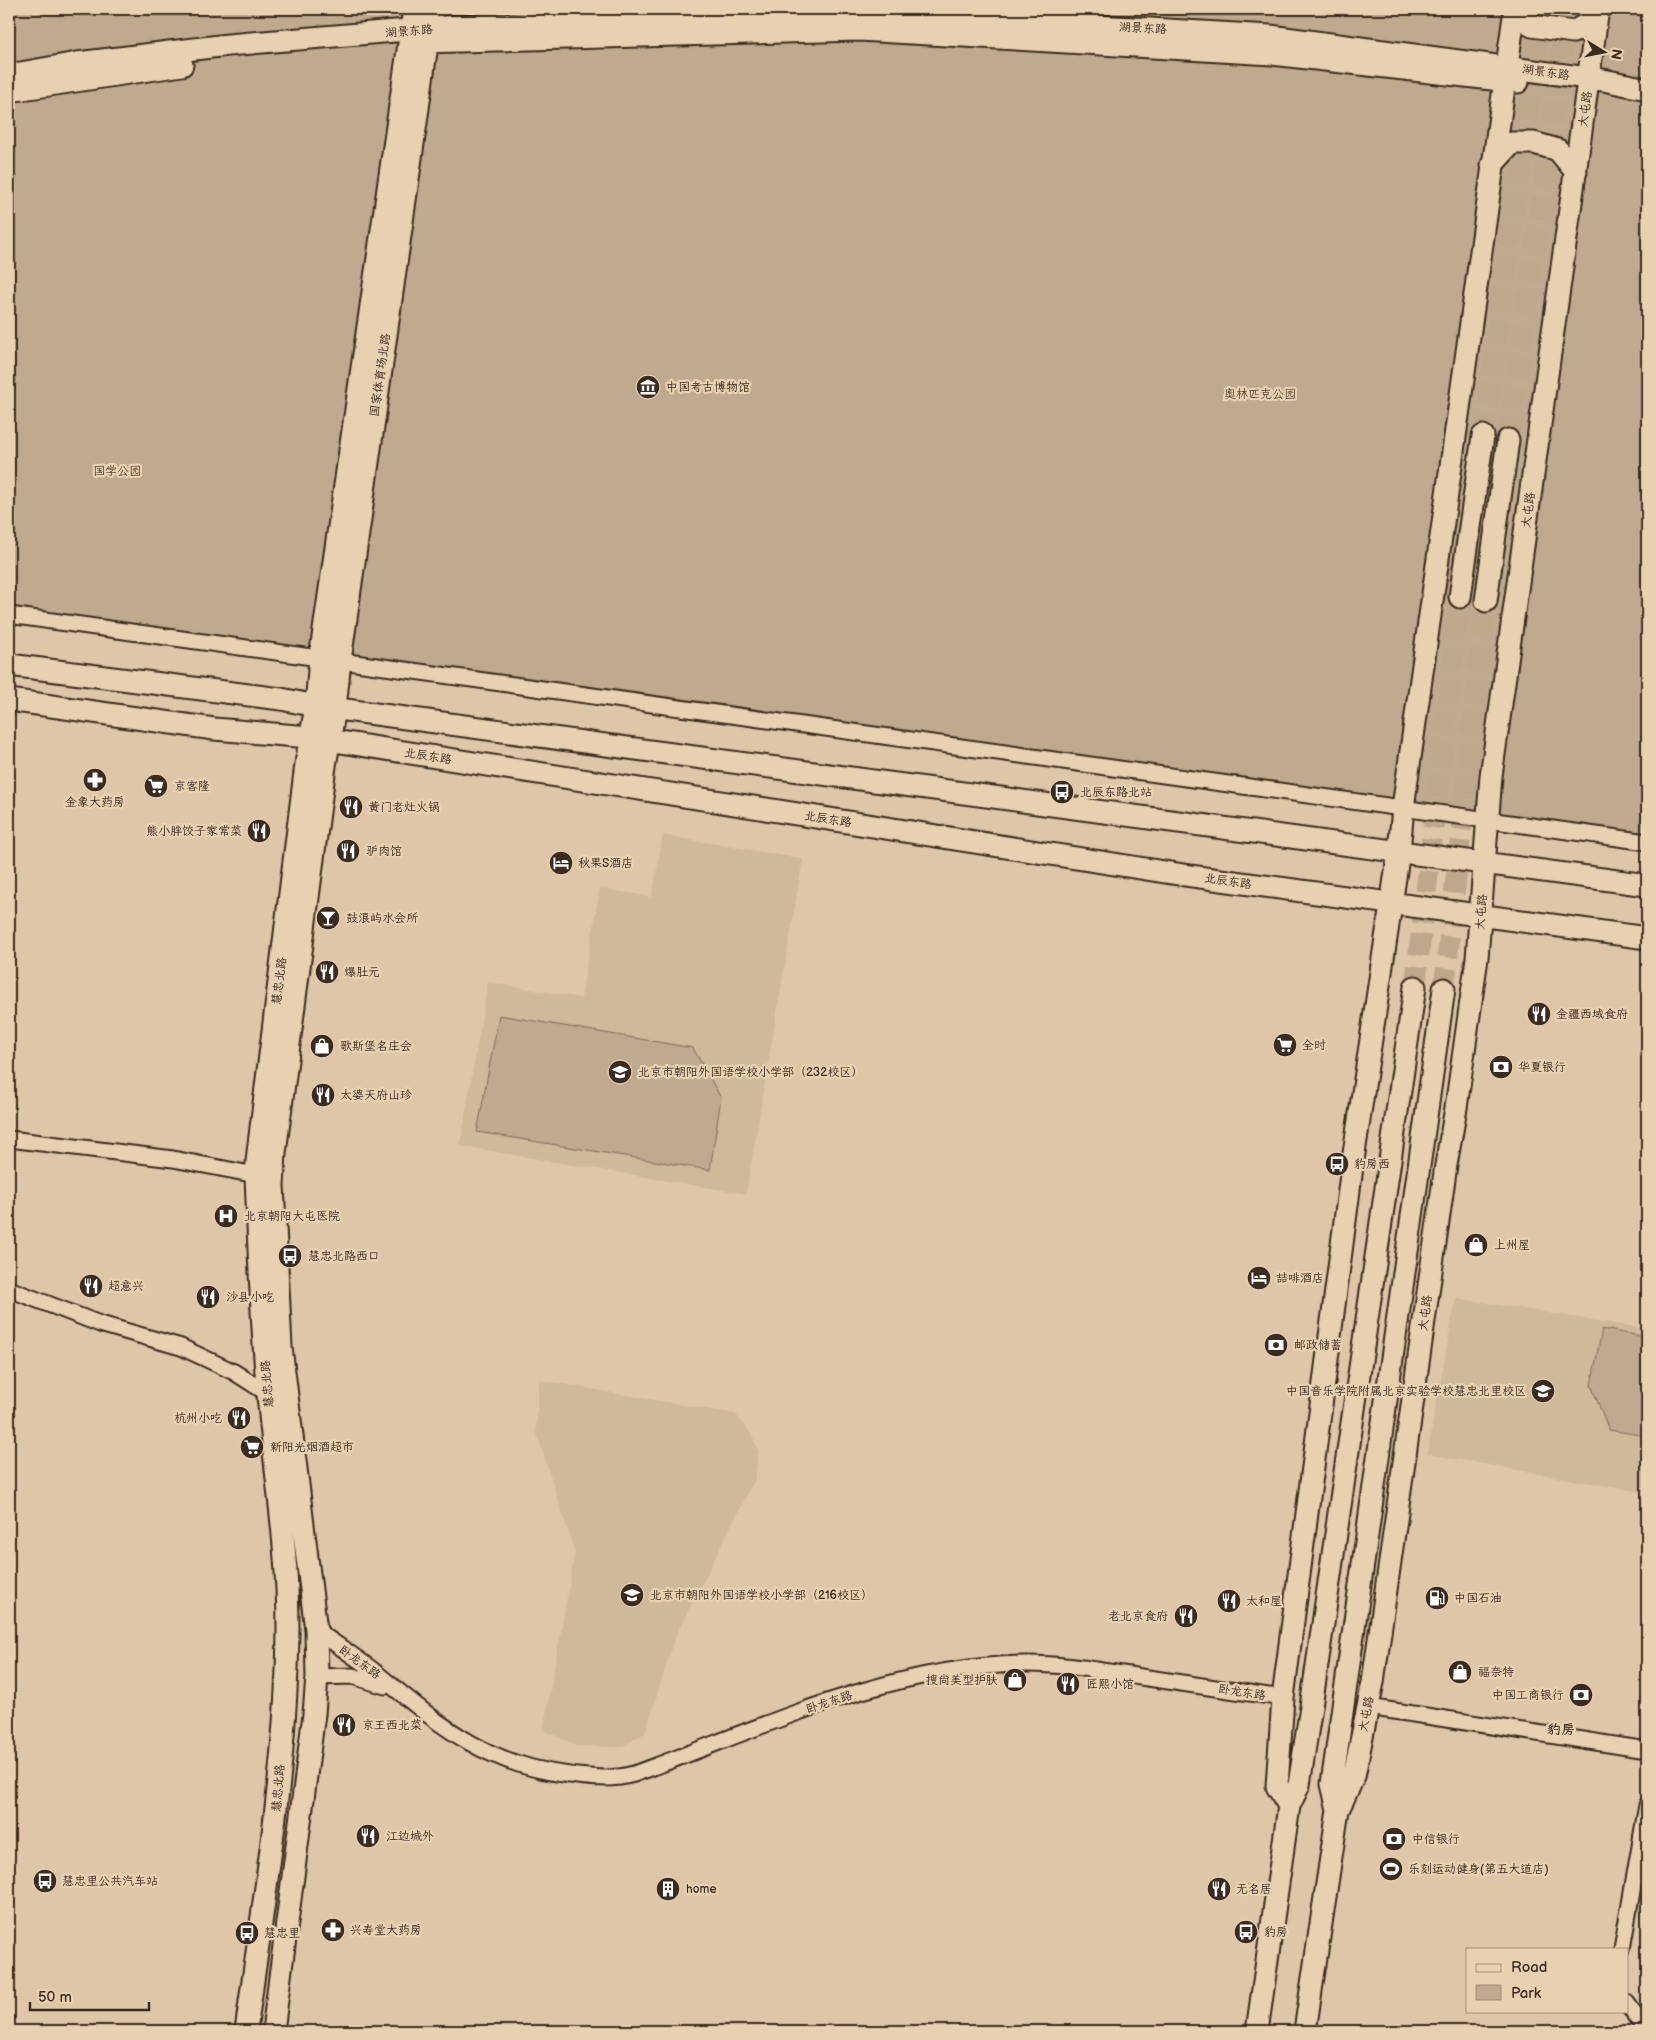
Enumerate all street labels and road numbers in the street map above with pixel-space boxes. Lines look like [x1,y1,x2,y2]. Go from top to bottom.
street label: 湖景东路 [1119,20,1167,37]
street label: 湖景东路 [384,22,434,41]
street label: 湖景东路 [1521,62,1571,83]
street label: 大屯路 [1576,90,1595,128]
street label: 国家体育场北路 [367,332,394,418]
street label: 大屯路 [1519,491,1538,529]
street label: 北辰东路 [403,745,453,768]
street label: 北辰东路 [803,808,853,831]
street label: 北辰东路 [1203,871,1253,892]
street label: 大屯路 [1473,894,1490,931]
street label: 慧忠北路 [269,956,290,1006]
street label: 大屯路 [1416,1294,1435,1332]
street label: 慧忠北路 [258,1359,277,1409]
street label: 卧龙东路 [336,1642,384,1683]
street label: 卧龙东路 [1217,1681,1267,1704]
street label: 卧龙东路 [804,1688,854,1717]
street label: 大屯路 [1356,1695,1377,1733]
street label: 慧忠北路 [269,1763,288,1813]

